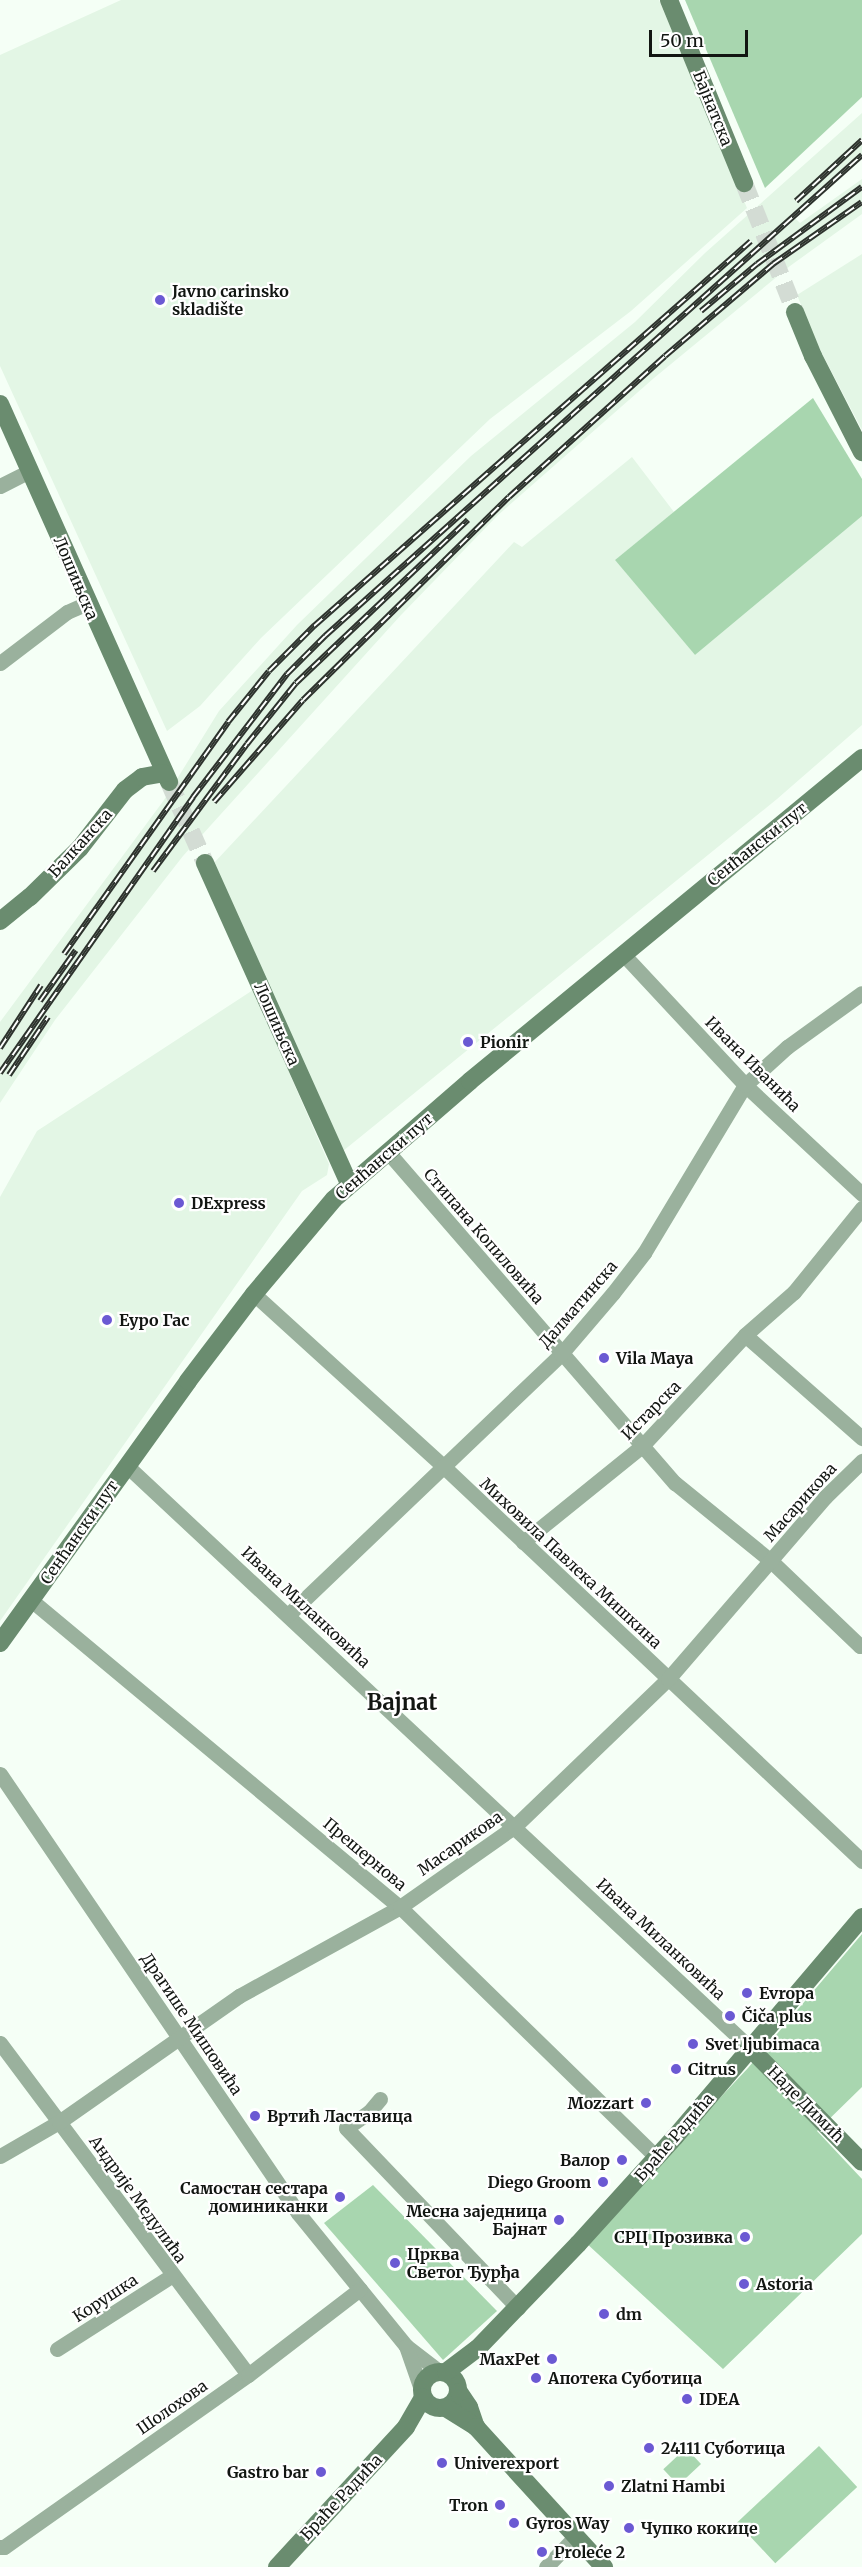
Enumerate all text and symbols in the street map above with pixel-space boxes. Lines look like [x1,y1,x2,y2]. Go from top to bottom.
scale bar [652,18,751,56]
text: 50 m [660,29,704,52]
street label: Бајнатска [689,67,737,149]
place label: Javno carinsko skladište [172,281,289,319]
marker: Javno carinsko skladište [153,293,167,307]
street label: Лошињска [50,533,102,623]
street label: Сенћански пут [703,798,811,890]
street label: Балканска [44,805,116,881]
street label: Лошињска [250,980,304,1068]
street label: Ивана Иванића [701,1012,805,1116]
place label: Pionir [480,1032,529,1052]
marker: Pionir [461,1035,475,1049]
street label: Сенћански пут [332,1109,436,1203]
street label: Стипана Копиловића [420,1164,548,1308]
place label: DExpress [191,1193,266,1213]
marker: DExpress [172,1196,186,1210]
street label: Далматинска [535,1257,621,1351]
place label: Еуро Гас [119,1310,189,1330]
marker: Еуро Гас [100,1313,114,1327]
place label: Vila Maya [616,1348,693,1368]
marker: Vila Maya [597,1351,611,1365]
street label: Истарска [617,1376,685,1444]
street label: Масарикова [760,1459,840,1545]
street label: Миховила Павлека Мишкина [476,1474,666,1652]
street label: Сенћански пут [36,1476,122,1588]
street label: Ивана Миланковића [238,1542,374,1672]
district label: Bajnat [367,1690,437,1716]
street label: Масарикова [414,1807,506,1879]
street label: Прешернова [320,1814,410,1894]
street label: Ивана Миланковића [593,1874,729,2004]
street label: Драгише Мишовића [137,1949,247,2099]
place label: Evropa [759,1983,814,2003]
marker: Evropa [740,1986,754,2000]
place label: Čiča plus [742,2006,812,2026]
marker: Čiča plus [723,2009,737,2023]
place label: Svet ljubimaca [705,2034,820,2054]
marker: Svet ljubimaca [686,2037,700,2051]
place label: Citrus [688,2059,736,2079]
marker: Citrus [669,2062,683,2076]
street label: Наде Димић [764,2062,848,2146]
street label: Браће Радића [630,2089,718,2185]
place label: Mozzart [568,2093,634,2113]
marker: Mozzart [639,2096,653,2110]
place label: Вртић Ластавица [267,2106,412,2126]
marker: Вртић Ластавица [248,2109,262,2123]
street label: Андрије Медулића [85,2132,191,2266]
place label: Валор [560,2150,610,2170]
marker: Валор [615,2153,629,2167]
place label: Diego Groom [487,2172,591,2192]
marker: Diego Groom [596,2175,610,2189]
place label: Самостан сестара доминиканки [180,2178,328,2216]
marker: Самостан сестара доминиканки [333,2190,347,2204]
place label: Месна заједница Бајнат [406,2201,547,2239]
marker: Месна заједница Бајнат [552,2213,566,2227]
place label: СРЦ Прозивка [614,2227,733,2247]
marker: СРЦ Прозивка [738,2230,752,2244]
place label: Црква Светог Ђурђа [407,2244,520,2282]
marker: Црква Светог Ђурђа [388,2256,402,2270]
street label: Корушка [69,2270,141,2326]
place label: Astoria [756,2274,813,2294]
marker: Astoria [737,2277,751,2291]
place label: dm [616,2304,642,2324]
marker: dm [597,2307,611,2321]
place label: MaxPet [479,2349,540,2369]
marker: MaxPet [545,2352,559,2366]
place label: Апотека Суботица [548,2368,702,2388]
marker: Апотека Суботица [529,2371,543,2385]
street label: Шолохова [133,2376,211,2438]
place label: IDEA [699,2389,740,2409]
marker: IDEA [680,2392,694,2406]
place label: 24111 Суботица [661,2438,785,2458]
marker: 24111 Суботица [642,2441,656,2455]
street label: Браће Радића [296,2450,386,2544]
place label: Univerexport [454,2453,559,2473]
marker: Univerexport [435,2456,449,2470]
place label: Gastro bar [227,2462,309,2482]
marker: Gastro bar [314,2465,328,2479]
place label: Zlatni Hambi [621,2476,725,2496]
marker: Zlatni Hambi [602,2479,616,2493]
place label: Tron [449,2495,488,2515]
marker: Tron [493,2498,507,2512]
place label: Gyros Way [526,2513,609,2533]
marker: Gyros Way [507,2516,521,2530]
place label: Чупко кокице [641,2518,758,2538]
marker: Чупко кокице [622,2521,636,2535]
place label: Proleće 2 [554,2542,625,2562]
marker: Proleće 2 [535,2545,549,2559]

